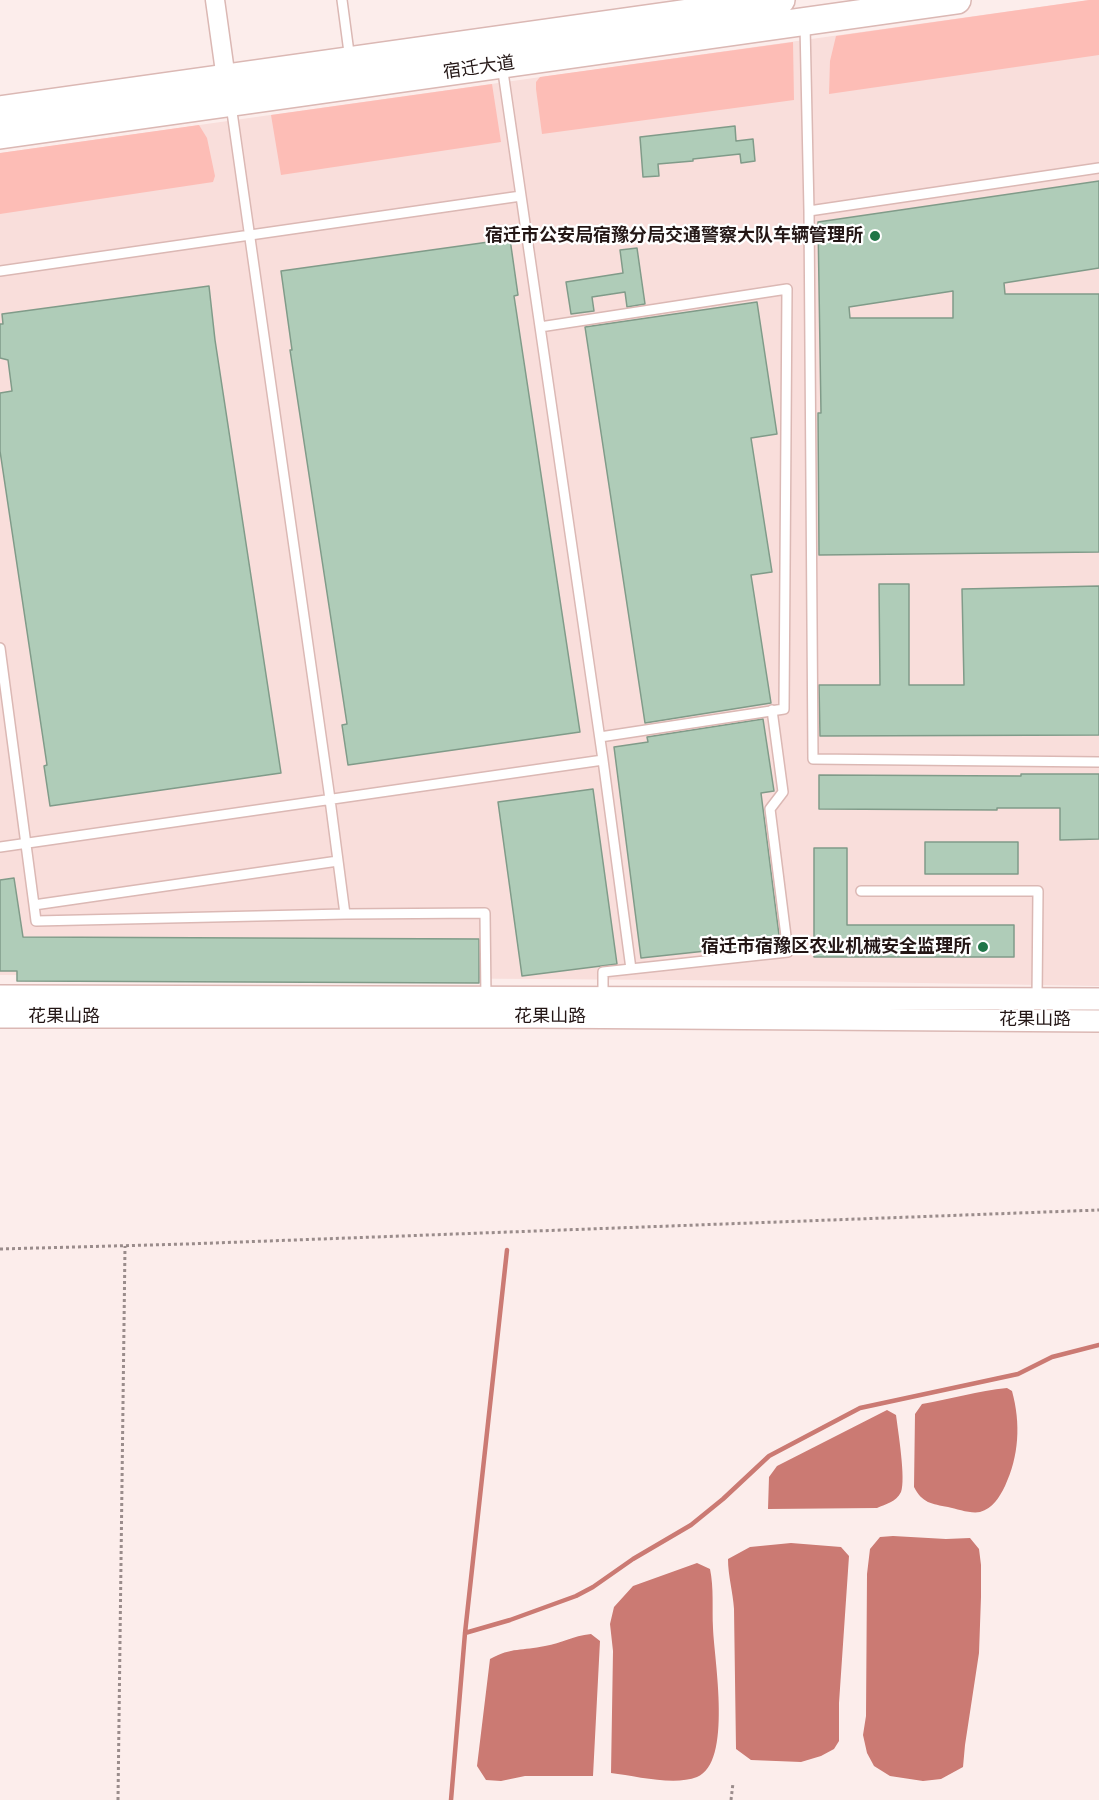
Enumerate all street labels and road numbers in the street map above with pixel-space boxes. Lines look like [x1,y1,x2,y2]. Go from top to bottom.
street label: 宿迁大道 [442,52,516,84]
street label: 花果山路 [28,1006,100,1028]
street label: 花果山路 [514,1006,586,1028]
street label: 花果山路 [999,1009,1071,1031]

